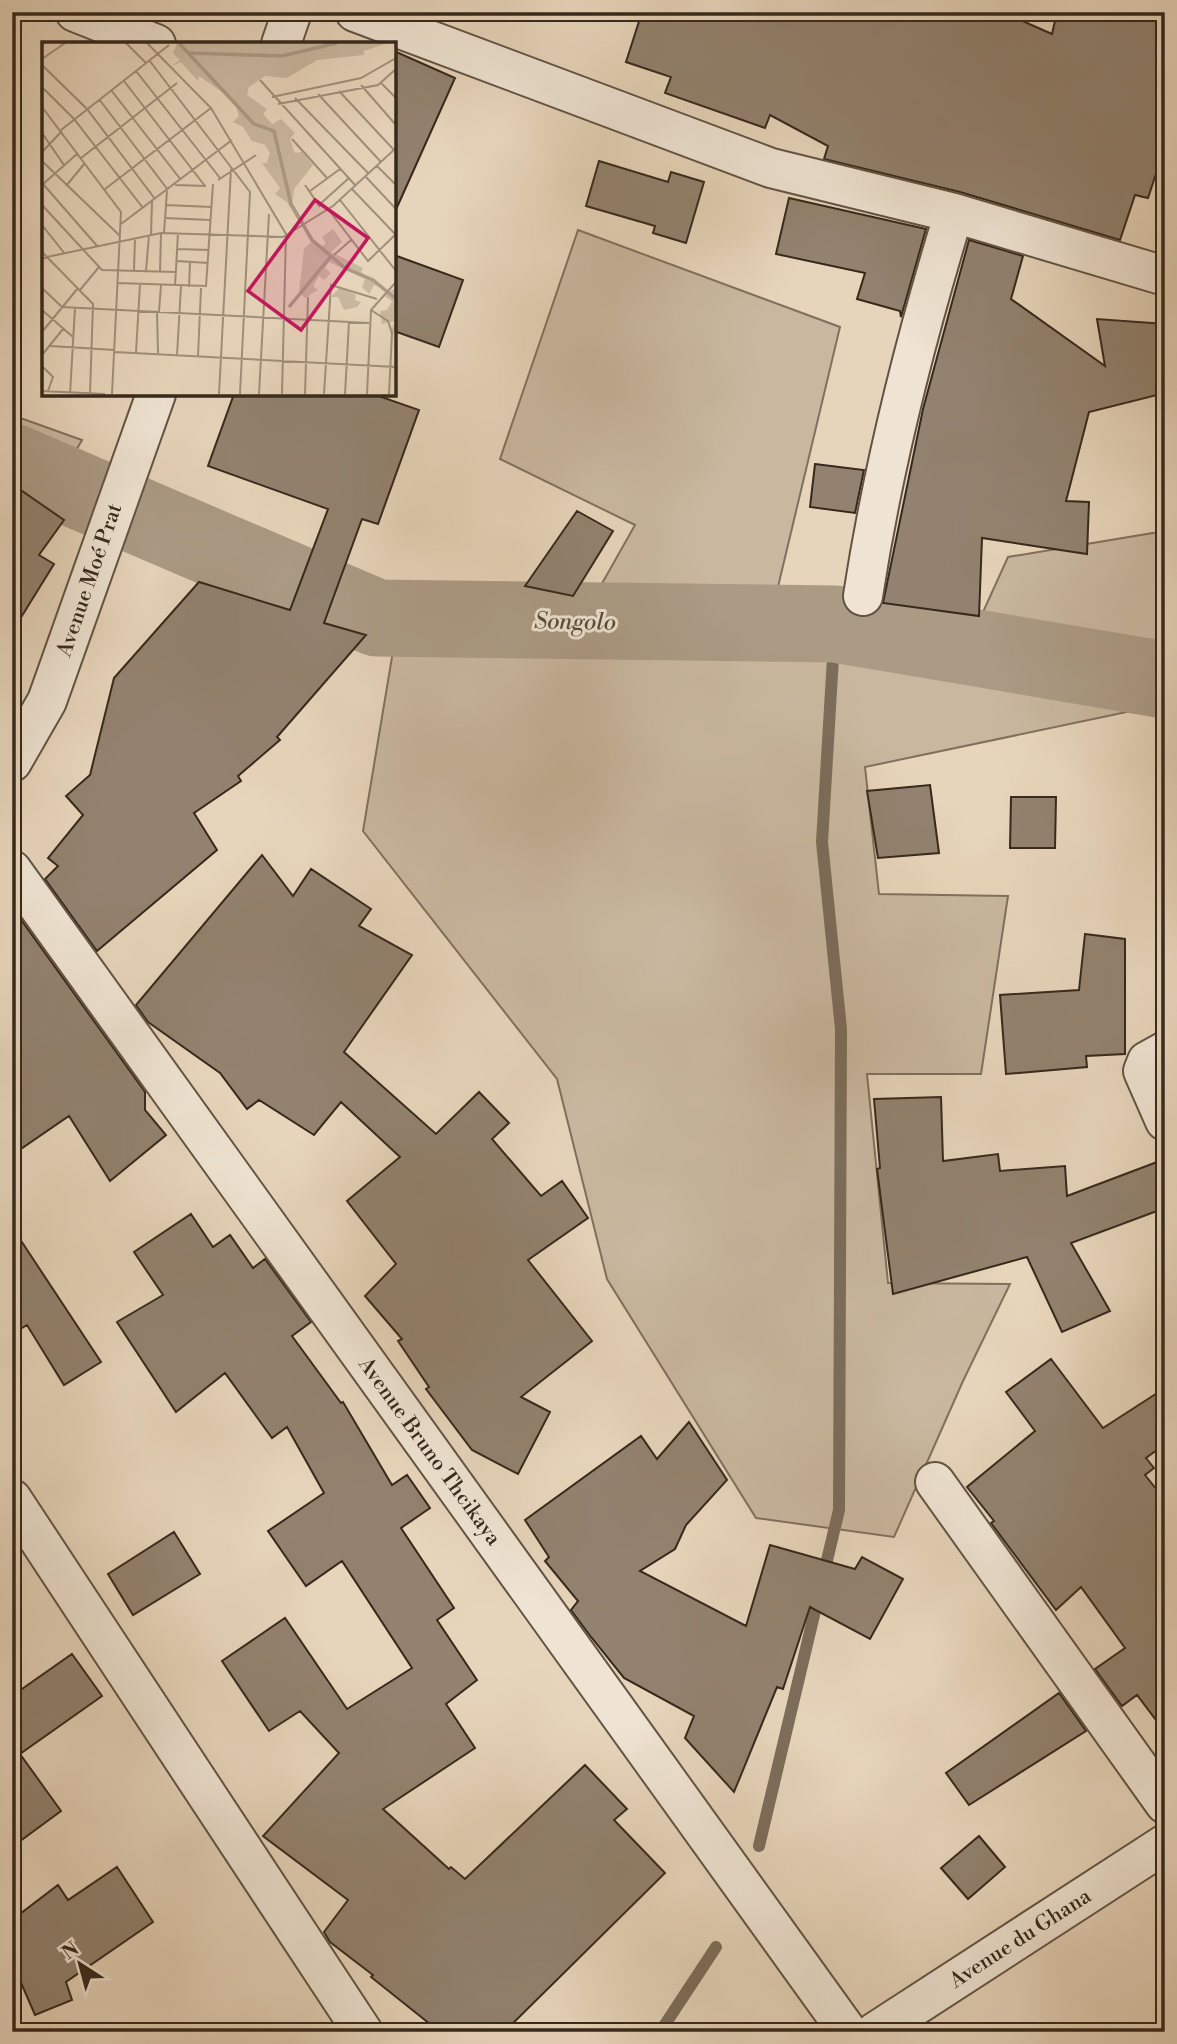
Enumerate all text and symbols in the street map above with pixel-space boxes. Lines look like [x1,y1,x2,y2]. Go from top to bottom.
inset map [42,42,396,396]
street label: Avenue Moé Prat [51,500,129,661]
water label: Songolo [534,607,616,637]
street label: Avenue Bruno Thcikaya [352,1352,506,1551]
street label: Avenue du Ghana [944,1883,1097,1995]
north arrow [46,1928,116,1998]
text: N [57,1937,84,1965]

